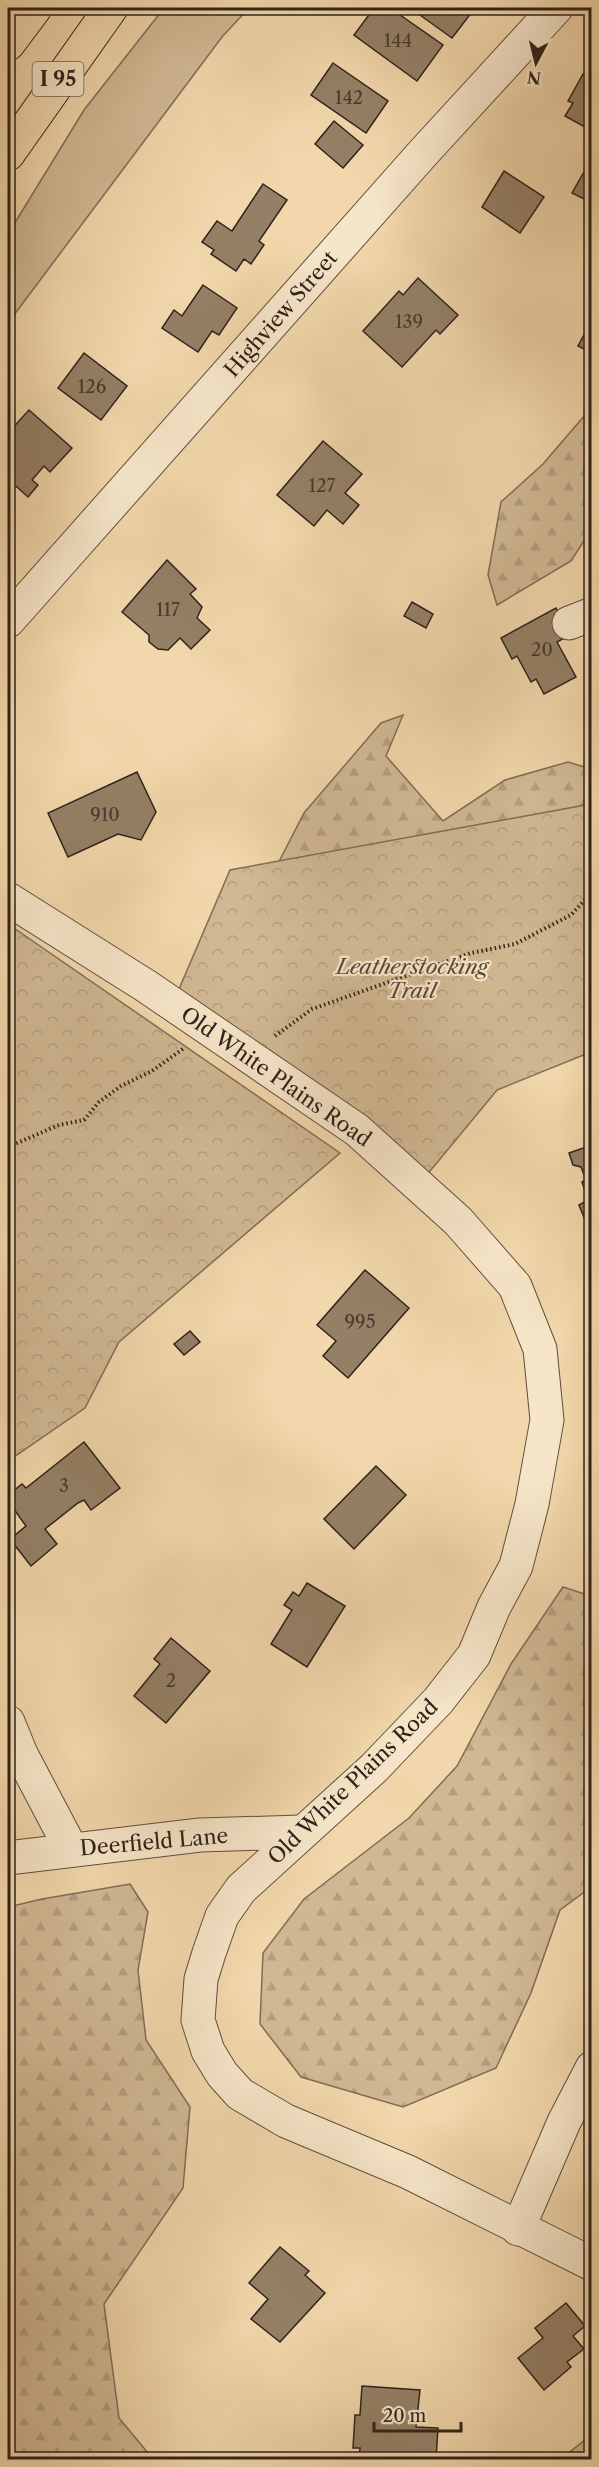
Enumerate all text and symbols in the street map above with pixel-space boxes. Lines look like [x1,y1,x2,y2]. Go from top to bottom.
house number: 144 [384,30,412,52]
north arrow [506,33,566,93]
road number: I 95 [32,62,84,96]
text: N [526,67,542,89]
house number: 142 [335,87,363,109]
street label: Highview Street [219,245,343,382]
house number: 139 [395,311,423,333]
house number: 126 [78,376,106,398]
house number: 127 [309,475,336,497]
house number: 117 [156,599,180,621]
house number: 20 [531,639,553,661]
house number: 910 [90,804,120,826]
park label: Leatherstocking Trail [334,954,490,1003]
street label: Old White Plains Road [176,1001,376,1152]
house number: 995 [345,1311,375,1333]
house number: 3 [59,1475,69,1497]
house number: 2 [166,1670,176,1692]
street label: Old White Plains Road [263,1694,443,1869]
street label: Deerfield Lane [79,1823,229,1860]
scale bar [374,2395,461,2433]
text: 20 m [383,2405,427,2427]

